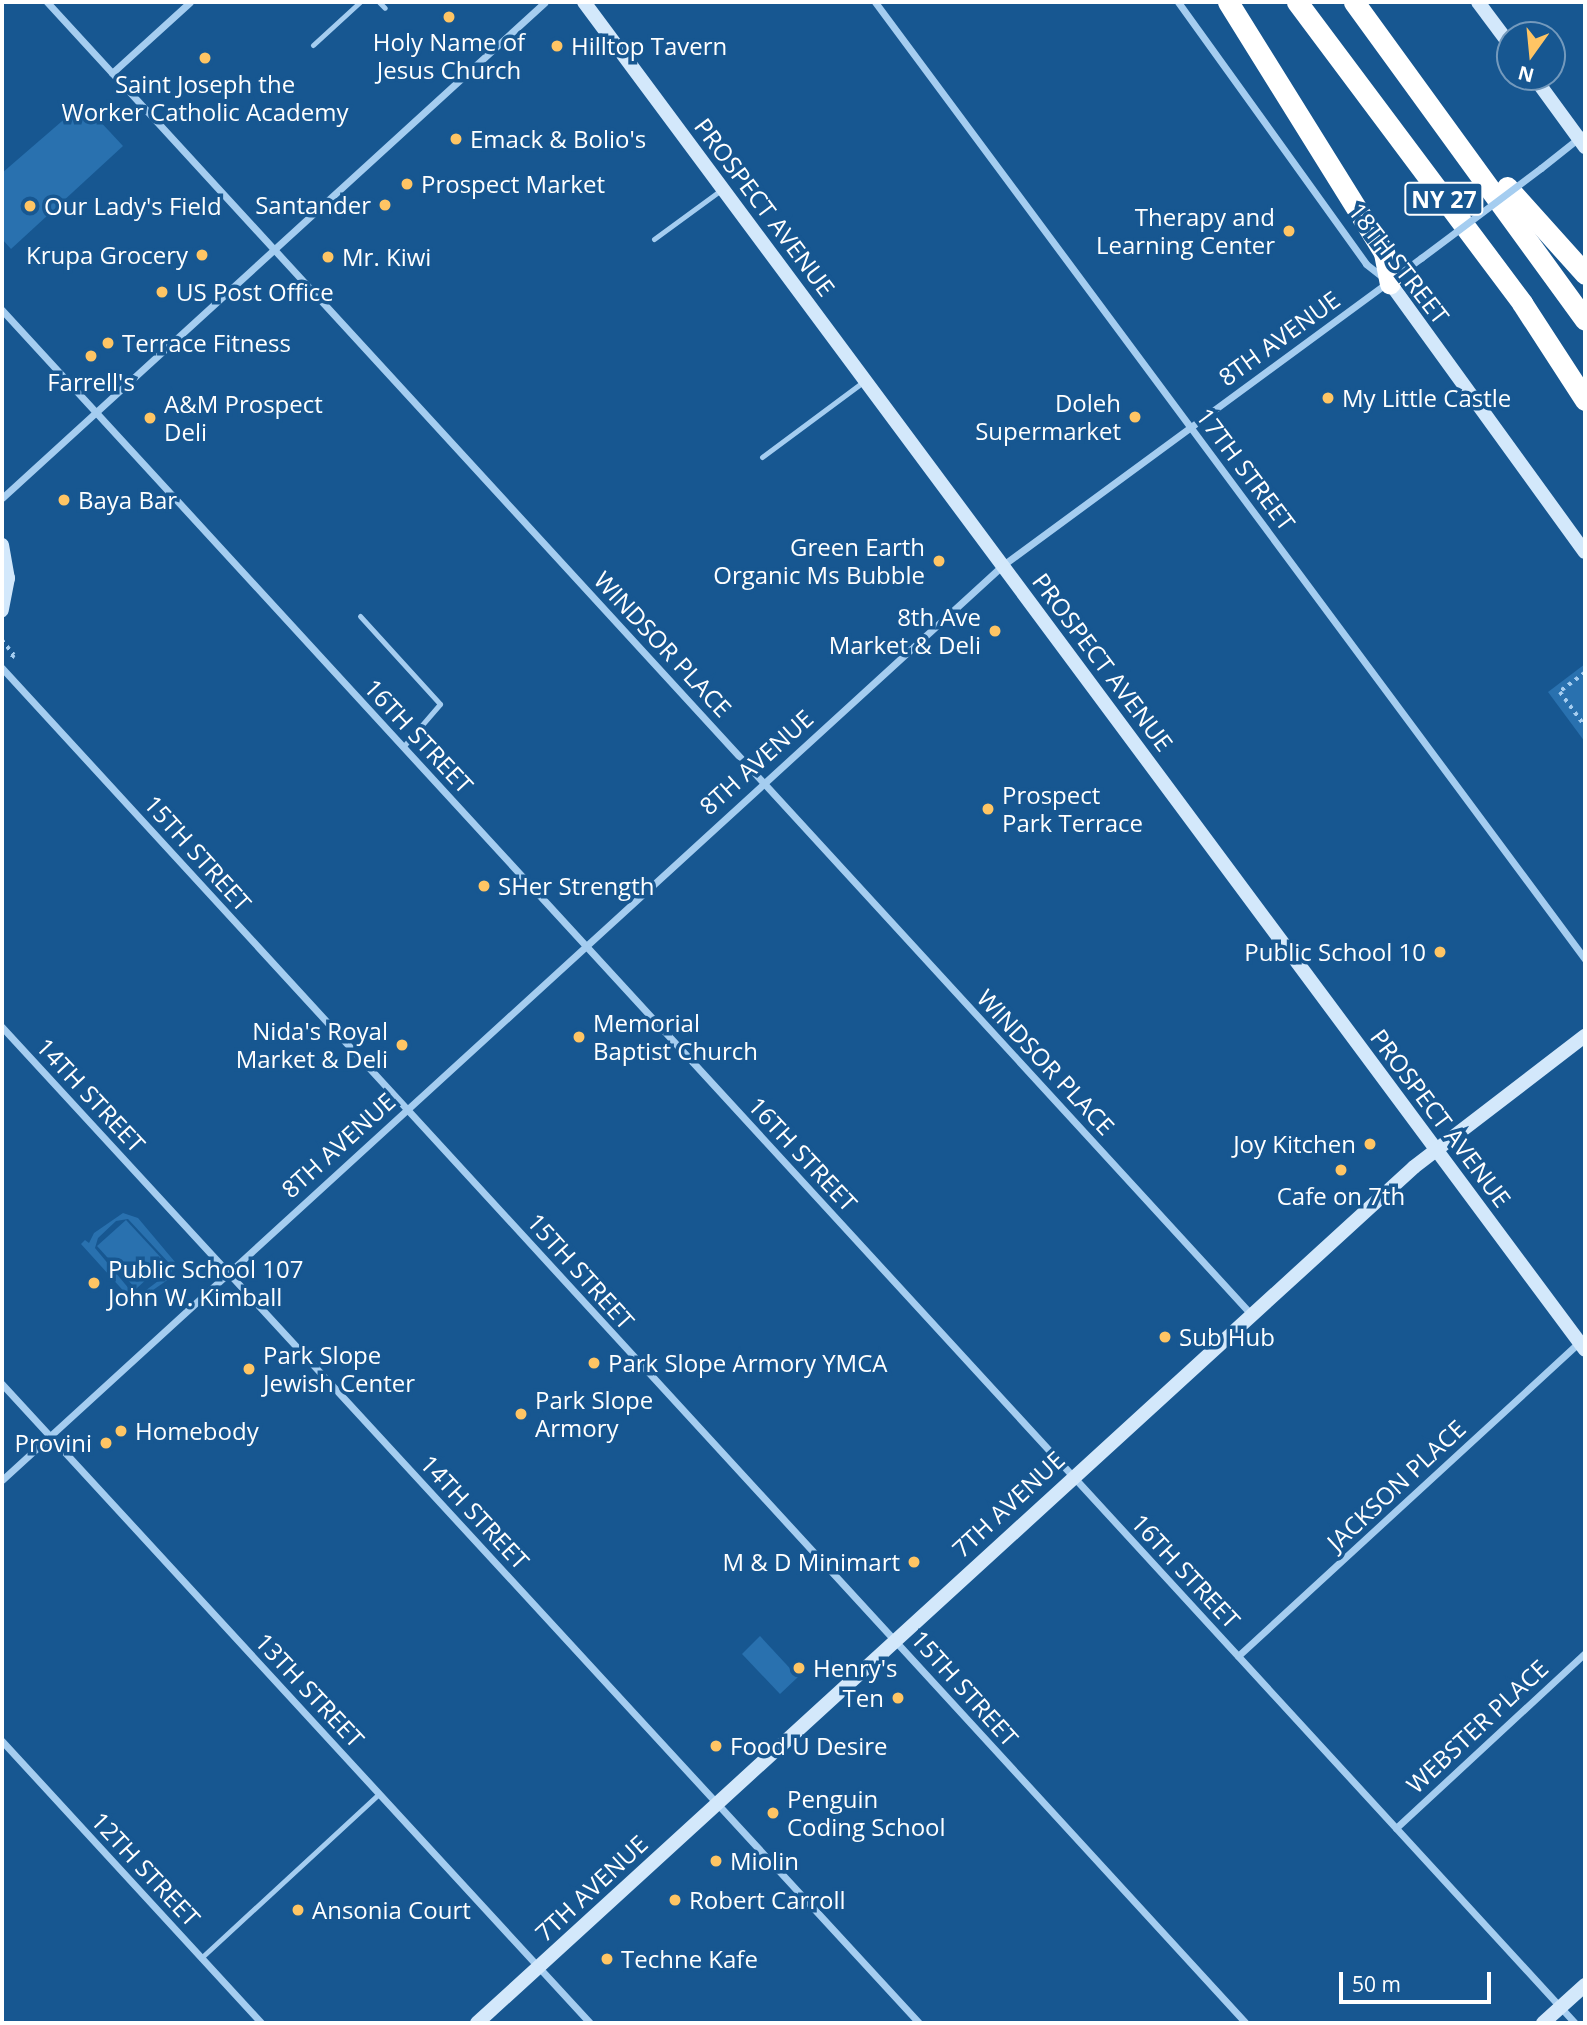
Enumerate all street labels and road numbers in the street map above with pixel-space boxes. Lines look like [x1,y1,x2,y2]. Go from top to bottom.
street label: PROSPECT AVENUE [689,112,841,302]
road number: NY 27 [1404,180,1484,218]
street label: 18TH STREET [1343,197,1455,329]
street label: 8TH AVENUE [1213,284,1345,392]
street label: 17TH STREET [1191,402,1301,536]
street label: WINDSOR PLACE [588,565,738,723]
street label: PROSPECT AVENUE [1027,567,1179,757]
street label: 16TH STREET [359,673,479,799]
street label: 8TH AVENUE [693,704,819,820]
street label: 15TH STREET [139,789,257,917]
street label: WINDSOR PLACE [971,983,1121,1141]
street label: PROSPECT AVENUE [1365,1023,1517,1213]
street label: 14TH STREET [31,1032,151,1158]
street label: 8TH AVENUE [275,1087,401,1203]
street label: 16TH STREET [743,1091,863,1217]
street label: 15TH STREET [522,1207,640,1335]
street label: JACKSON PLACE [1321,1414,1471,1556]
street label: 7TH AVENUE [946,1445,1070,1563]
street label: 14TH STREET [415,1449,535,1575]
street label: 16TH STREET [1126,1508,1246,1634]
street label: 15TH STREET [906,1624,1024,1752]
street label: 13TH STREET [250,1627,370,1753]
street label: WEBSTER PLACE [1400,1653,1554,1799]
street label: 12TH STREET [86,1806,206,1932]
street label: 7TH AVENUE [529,1829,653,1947]

